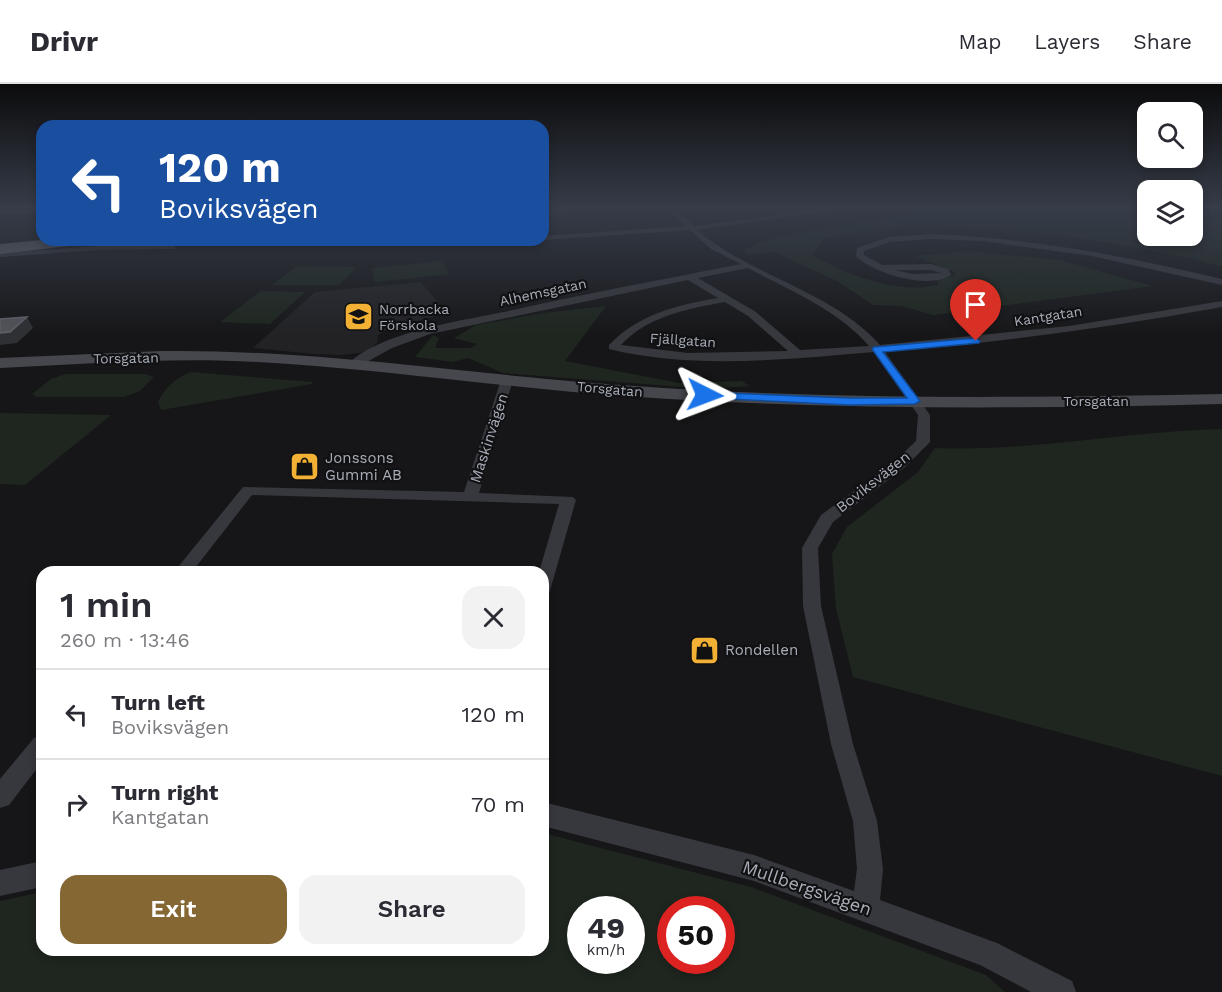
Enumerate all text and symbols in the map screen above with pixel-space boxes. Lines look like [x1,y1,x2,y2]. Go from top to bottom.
text: Drivr [30,25,98,58]
text: Map [958,29,1001,54]
text: Layers [1034,29,1100,54]
text: Share [1133,29,1192,54]
map controls [1137,102,1203,246]
button: search [1137,102,1203,168]
text: 120 m [159,143,281,192]
icon: left [60,144,138,222]
button: layers [1137,180,1203,246]
text: Boviksvägen [159,193,319,225]
street label: Alhemsgatan [498,275,588,309]
pin [950,279,1001,341]
icon: arrive [959,288,992,321]
school or university icon: Norrbacka Förskola [342,301,374,333]
place label: Norrbacka Förskola [379,301,449,333]
street label: Kantgatan [1013,303,1083,329]
street label: Fjällgatan [649,330,717,350]
street label: Torsgatan [93,349,159,367]
position arrow [673,363,737,427]
street label: Torsgatan [577,378,643,400]
street label: Maskinvägen [466,391,512,485]
street label: Torsgatan [1063,393,1129,409]
street label: Boviksvägen [833,448,913,516]
place label: Jonssons Gummi AB [325,449,402,484]
shop icon: Jonssons Gummi AB [288,451,320,483]
text: 1 min [60,584,152,626]
button: close [462,586,525,649]
text: 260 m · 13:46 [60,628,190,652]
shop icon: Rondellen [688,634,720,666]
place label: Rondellen [725,641,798,659]
text: Turn left [111,690,205,715]
icon: left [60,698,93,731]
text: 120 m [461,702,525,727]
text: Boviksvägen [111,715,229,739]
text: Turn right [111,780,218,805]
icon: right [60,788,93,821]
text: 70 m [471,792,525,817]
text: Kantgatan [111,805,209,829]
street label: Mullbergsvägen [740,856,874,919]
button: Exit [60,875,287,944]
button: Share [299,875,525,944]
speed limit sign: 50 [657,896,735,974]
text: 49 [587,910,625,945]
text: km/h [587,941,625,959]

